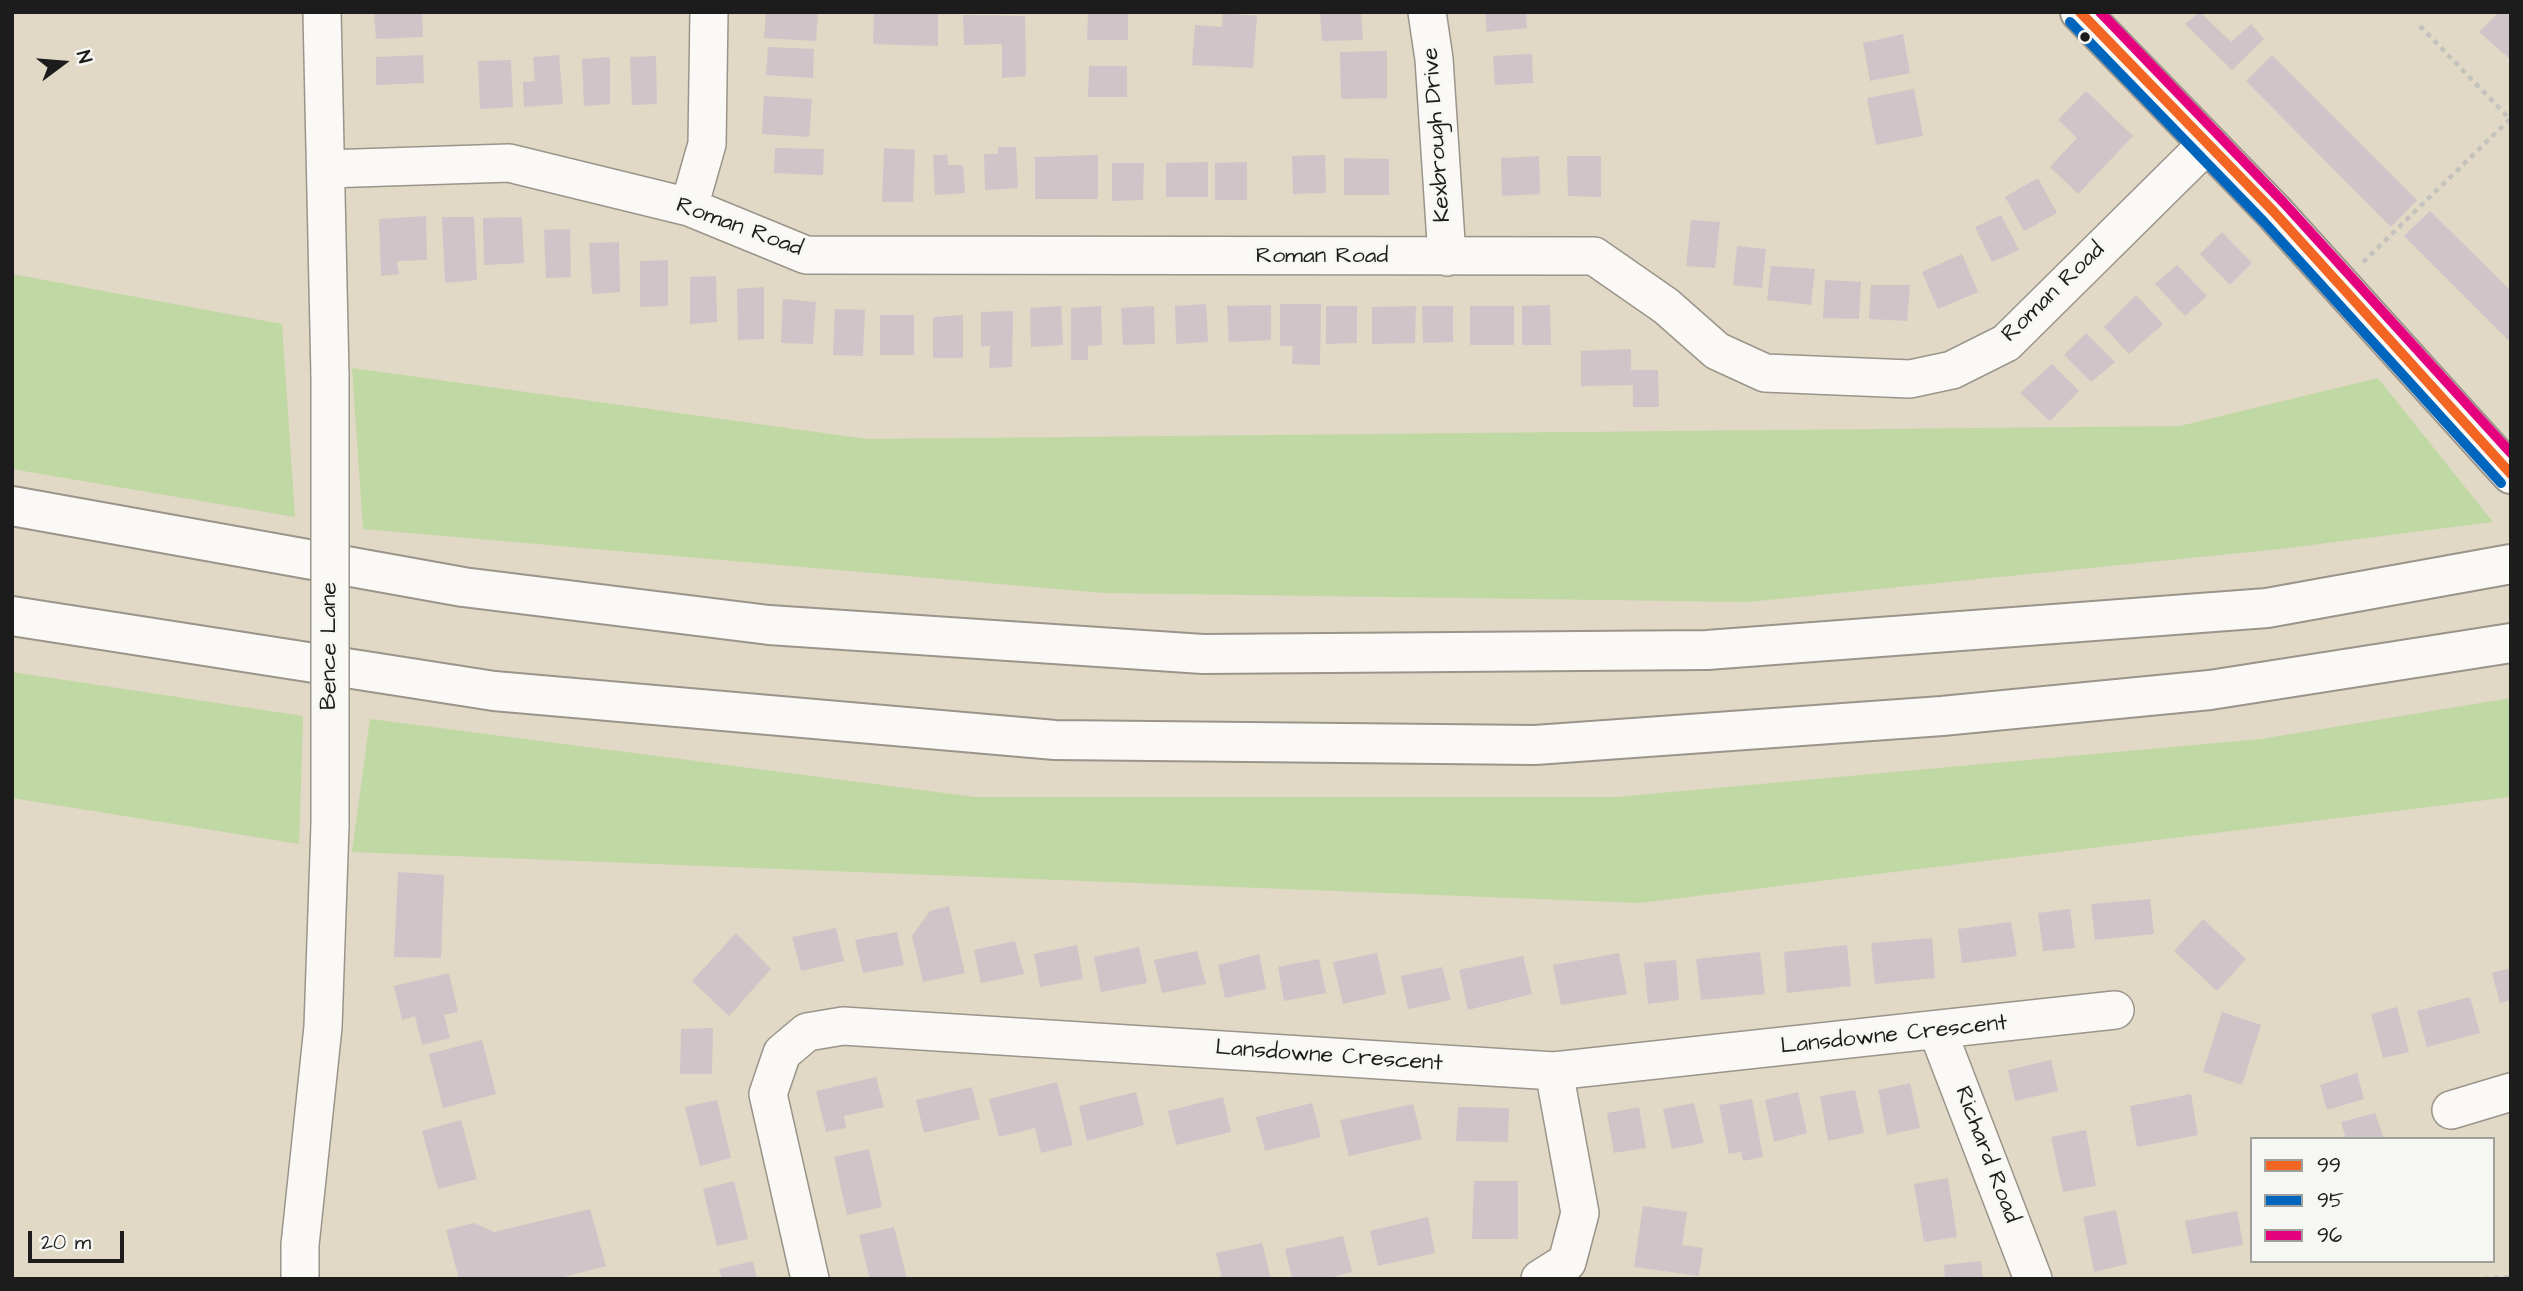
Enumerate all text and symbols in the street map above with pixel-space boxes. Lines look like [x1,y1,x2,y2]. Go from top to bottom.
north arrow [28,28,98,98]
unlabelled marker [2078,30,2092,44]
street label: Kexbrough Drive [1418,47,1458,223]
text: N [69,48,98,67]
street label: Roman Road [672,192,806,264]
street label: Roman Road [1997,237,2111,349]
street label: Roman Road [1256,243,1388,271]
street label: Bence Lane [316,582,344,710]
street label: Lansdowne Crescent [1779,1010,2009,1062]
street label: Lansdowne Crescent [1214,1035,1444,1079]
street label: Richard Road [1947,1083,2025,1227]
legend [2250,1137,2495,1263]
text: 99 [2317,1151,2341,1180]
text: 95 [2317,1186,2344,1215]
scale bar [32,1218,128,1262]
text: 96 [2317,1221,2342,1250]
text: 20 m [41,1228,91,1257]

